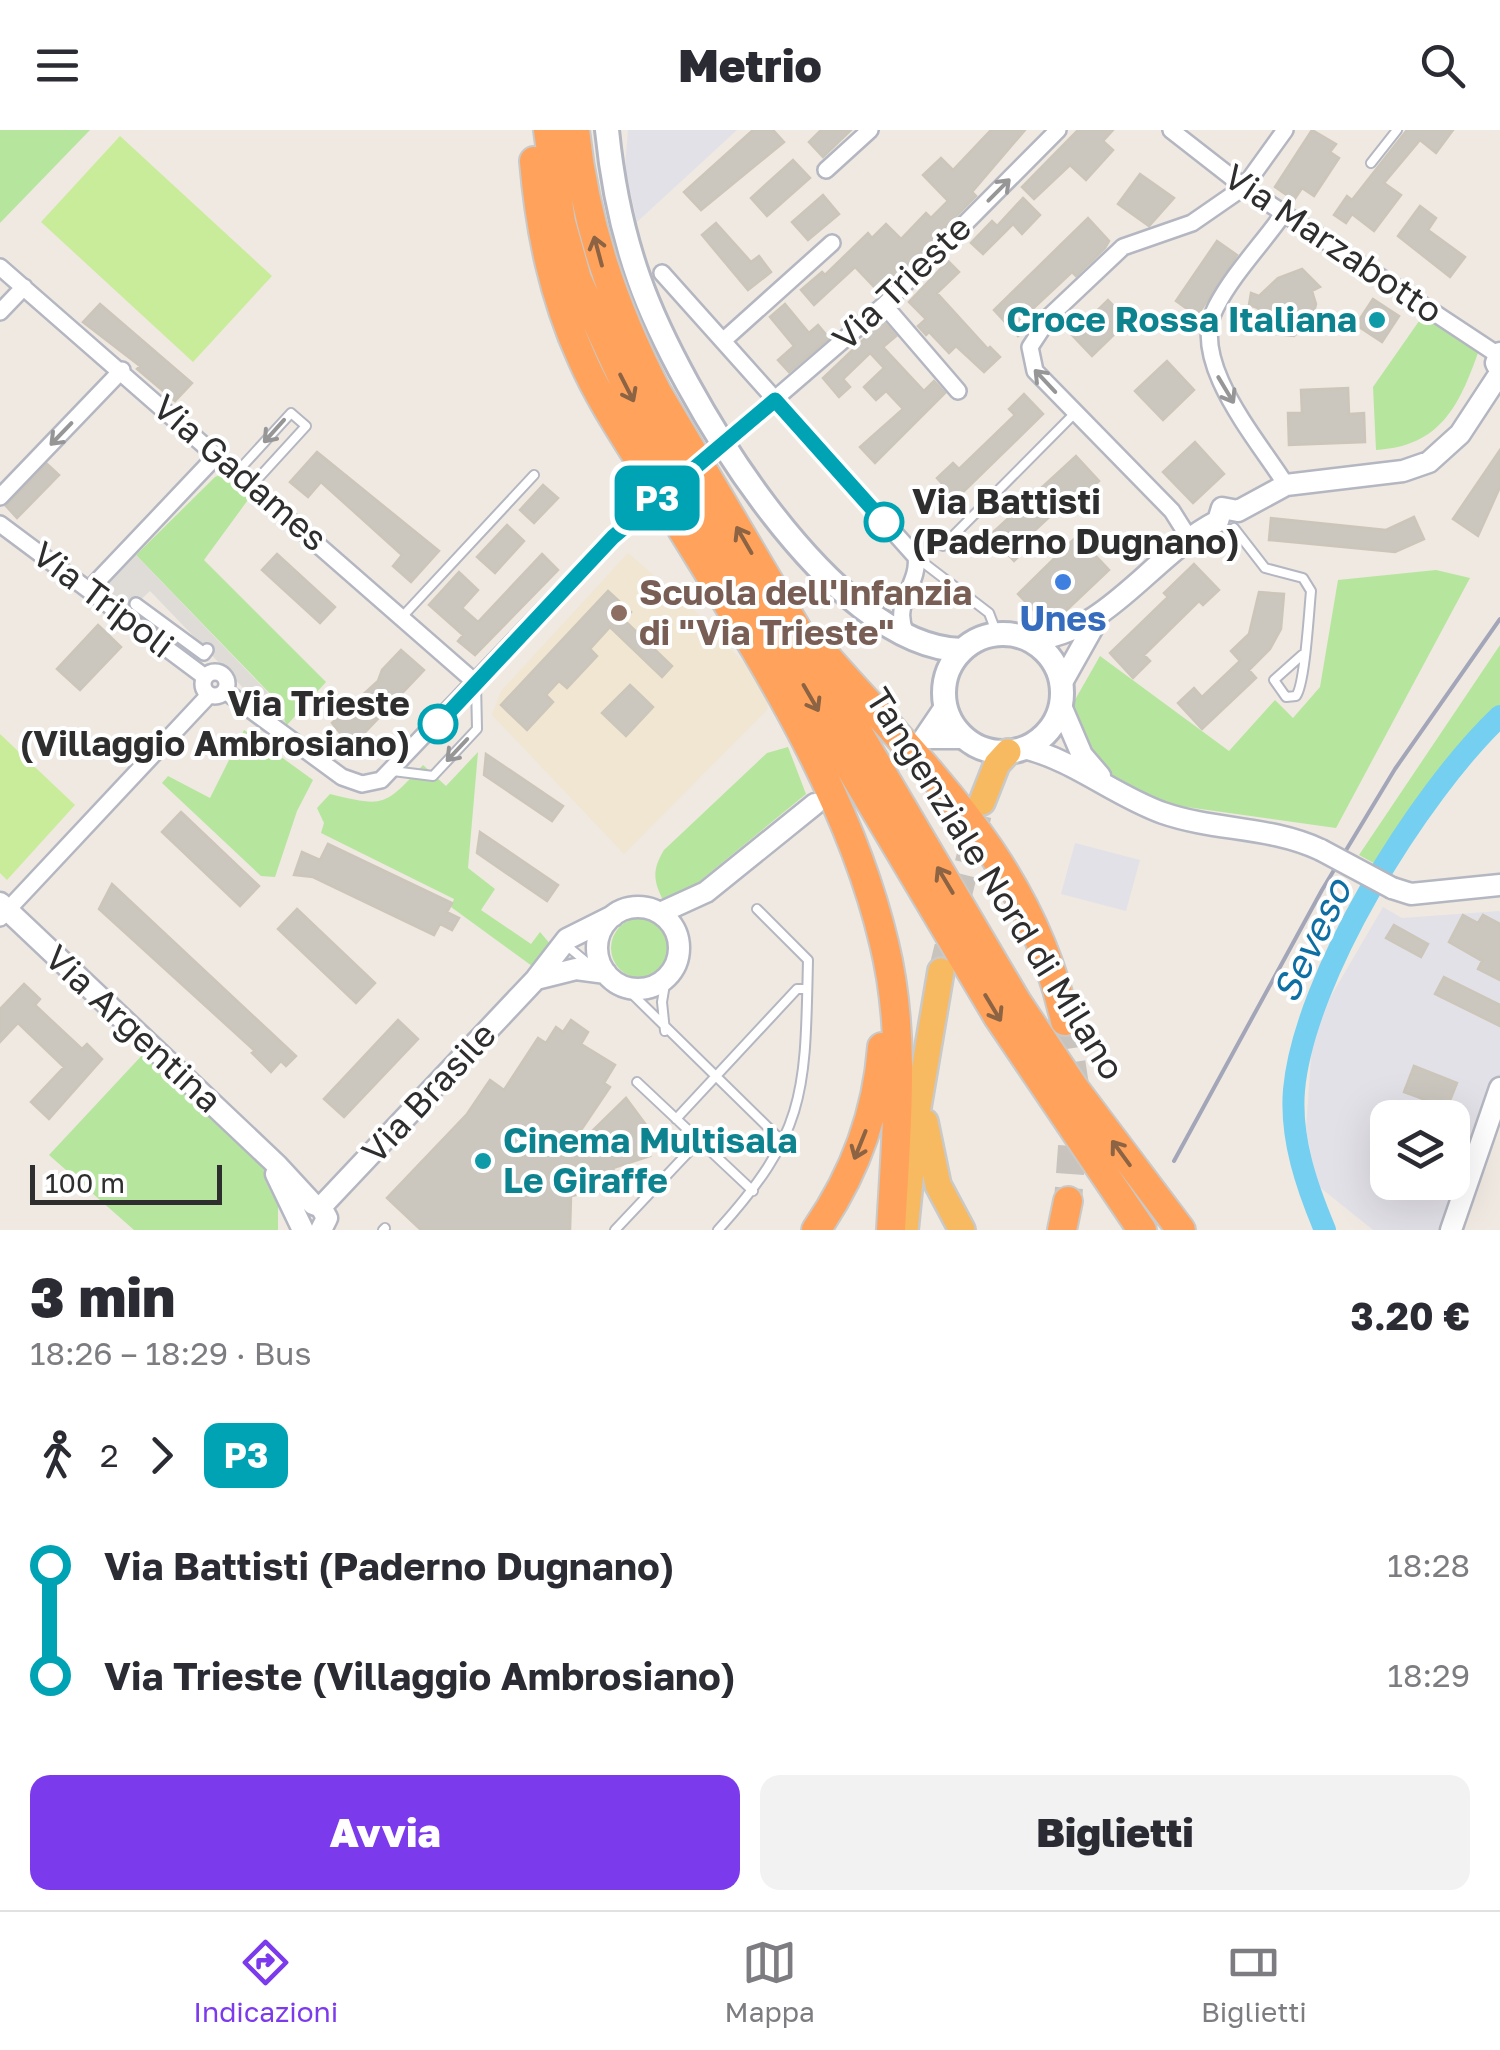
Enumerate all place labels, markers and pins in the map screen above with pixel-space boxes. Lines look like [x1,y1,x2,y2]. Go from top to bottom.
place label: Croce Rossa Italiana [1006,298,1357,340]
marker: Croce Rossa Italiana [1366,309,1388,331]
place label: Via Battisti (Paderno Dugnano) [912,480,1240,562]
marker: Via Battisti (Paderno Dugnano) [865,503,903,541]
place label: Scuola dell'Infanzia di "Via Trieste" [639,571,972,653]
marker: Unes [1052,571,1074,593]
place label: Unes [1020,597,1106,639]
marker: Scuola dell'Infanzia di "Via Trieste" [608,602,630,624]
place label: Via Trieste (Villaggio Ambrosiano) [20,682,410,764]
marker: Via Trieste (Villaggio Ambrosiano) [419,705,457,743]
place label: Cinema Multisala Le Giraffe [503,1119,797,1201]
marker: Cinema Multisala Le Giraffe [472,1150,494,1172]

